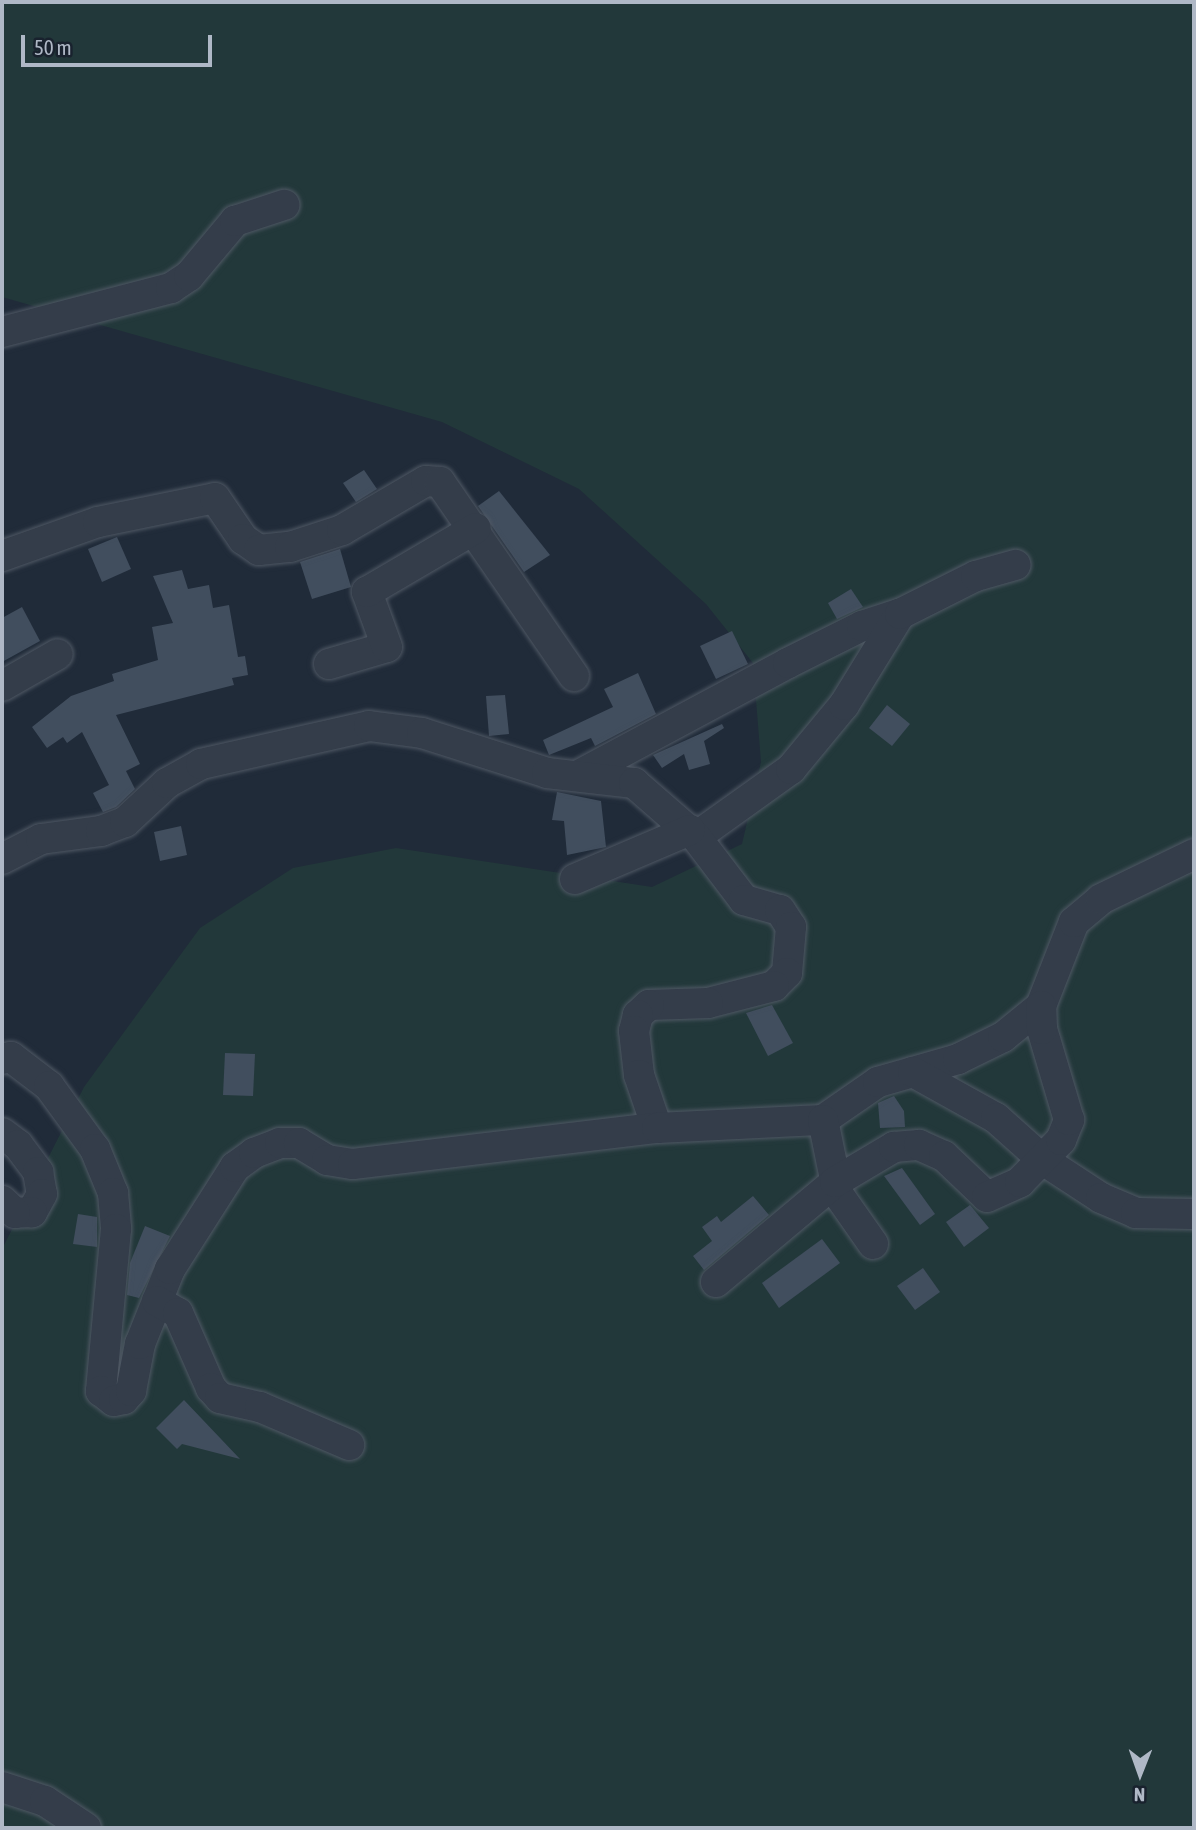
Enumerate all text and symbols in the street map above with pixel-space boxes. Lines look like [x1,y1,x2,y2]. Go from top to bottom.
scale bar [24,21,215,65]
text: 50 m [34,35,72,59]
north arrow [1105,1739,1175,1809]
text: N [1134,1784,1145,1806]

